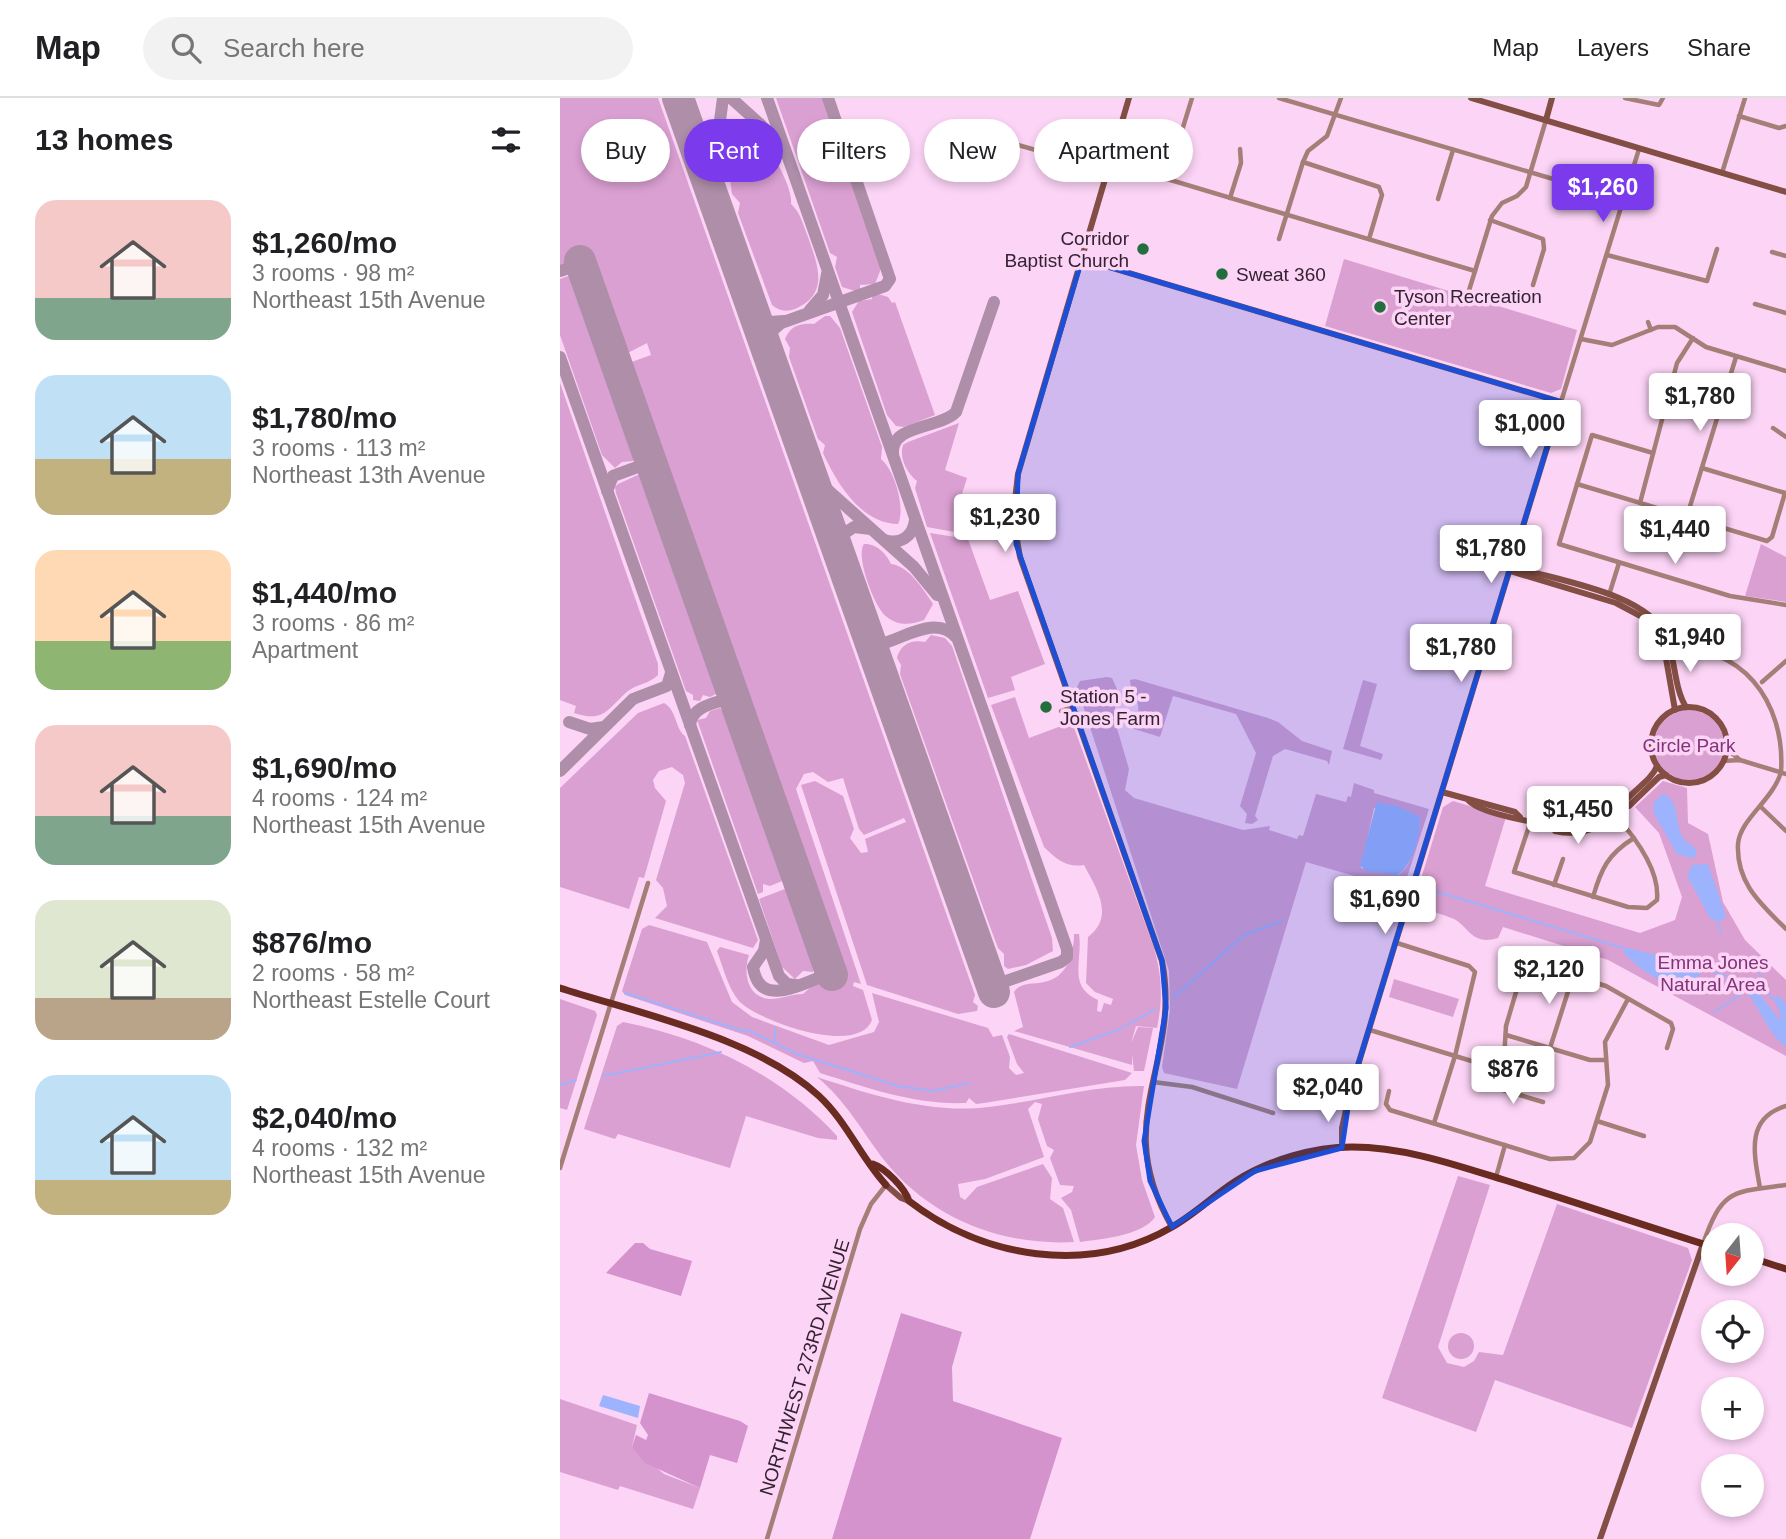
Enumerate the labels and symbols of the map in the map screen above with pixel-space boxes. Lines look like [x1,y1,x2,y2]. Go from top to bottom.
pin: $1,260 [1546,164,1660,224]
place label: Corridor Baptist Church [1004,228,1130,271]
marker: Corridor Baptist Church [1135,241,1151,257]
place label: Sweat 360 [1236,264,1326,285]
marker: Sweat 360 [1214,266,1230,282]
place label: Tyson Recreation Center [1394,286,1542,329]
marker: Tyson Recreation Center [1372,299,1388,315]
pin: $1,780 [1643,374,1757,433]
pin: $1,000 [1473,400,1587,460]
pin: $1,230 [948,494,1062,554]
pin: $1,440 [1618,506,1732,566]
pin: $1,780 [1434,526,1548,585]
pin: $1,940 [1633,614,1747,674]
pin: $1,780 [1404,624,1518,684]
place label: Station 5 - Jones Farm [1060,686,1160,729]
marker: Station 5 - Jones Farm [1038,699,1054,715]
park label: Circle Park [1643,735,1736,756]
pin: $1,450 [1521,786,1635,846]
pin: $1,690 [1328,876,1442,936]
pin: $2,120 [1492,946,1606,1006]
park label: Emma Jones Natural Area [1658,952,1768,995]
pin: $876 [1472,1046,1554,1106]
pin: $2,040 [1271,1065,1385,1124]
north arrow [1701,1223,1764,1286]
street label: NORTHWEST 273RD AVENUE [755,1236,854,1498]

